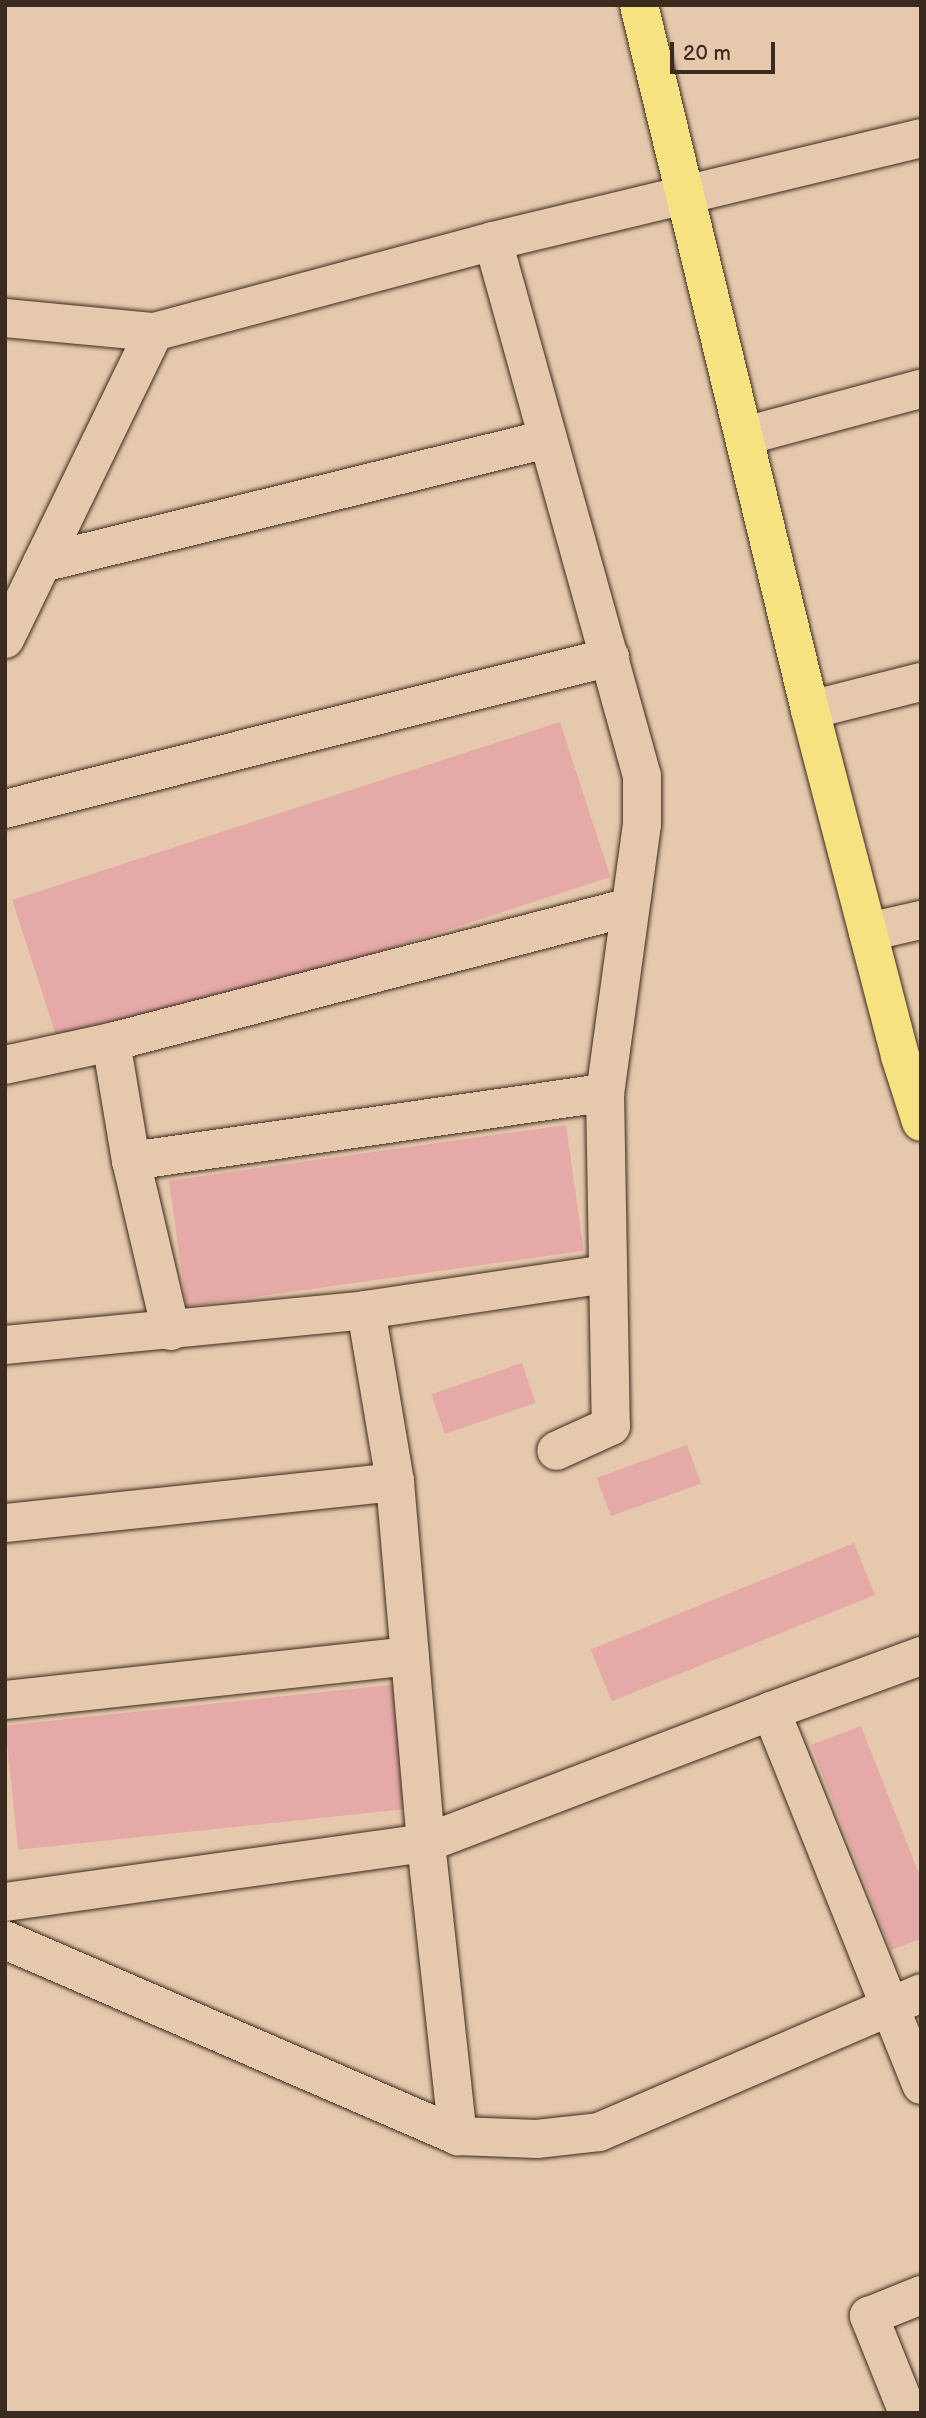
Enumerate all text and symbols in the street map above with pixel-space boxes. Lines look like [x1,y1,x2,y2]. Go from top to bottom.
scale bar [674,28,779,72]
text: 20 m [683,41,731,66]

